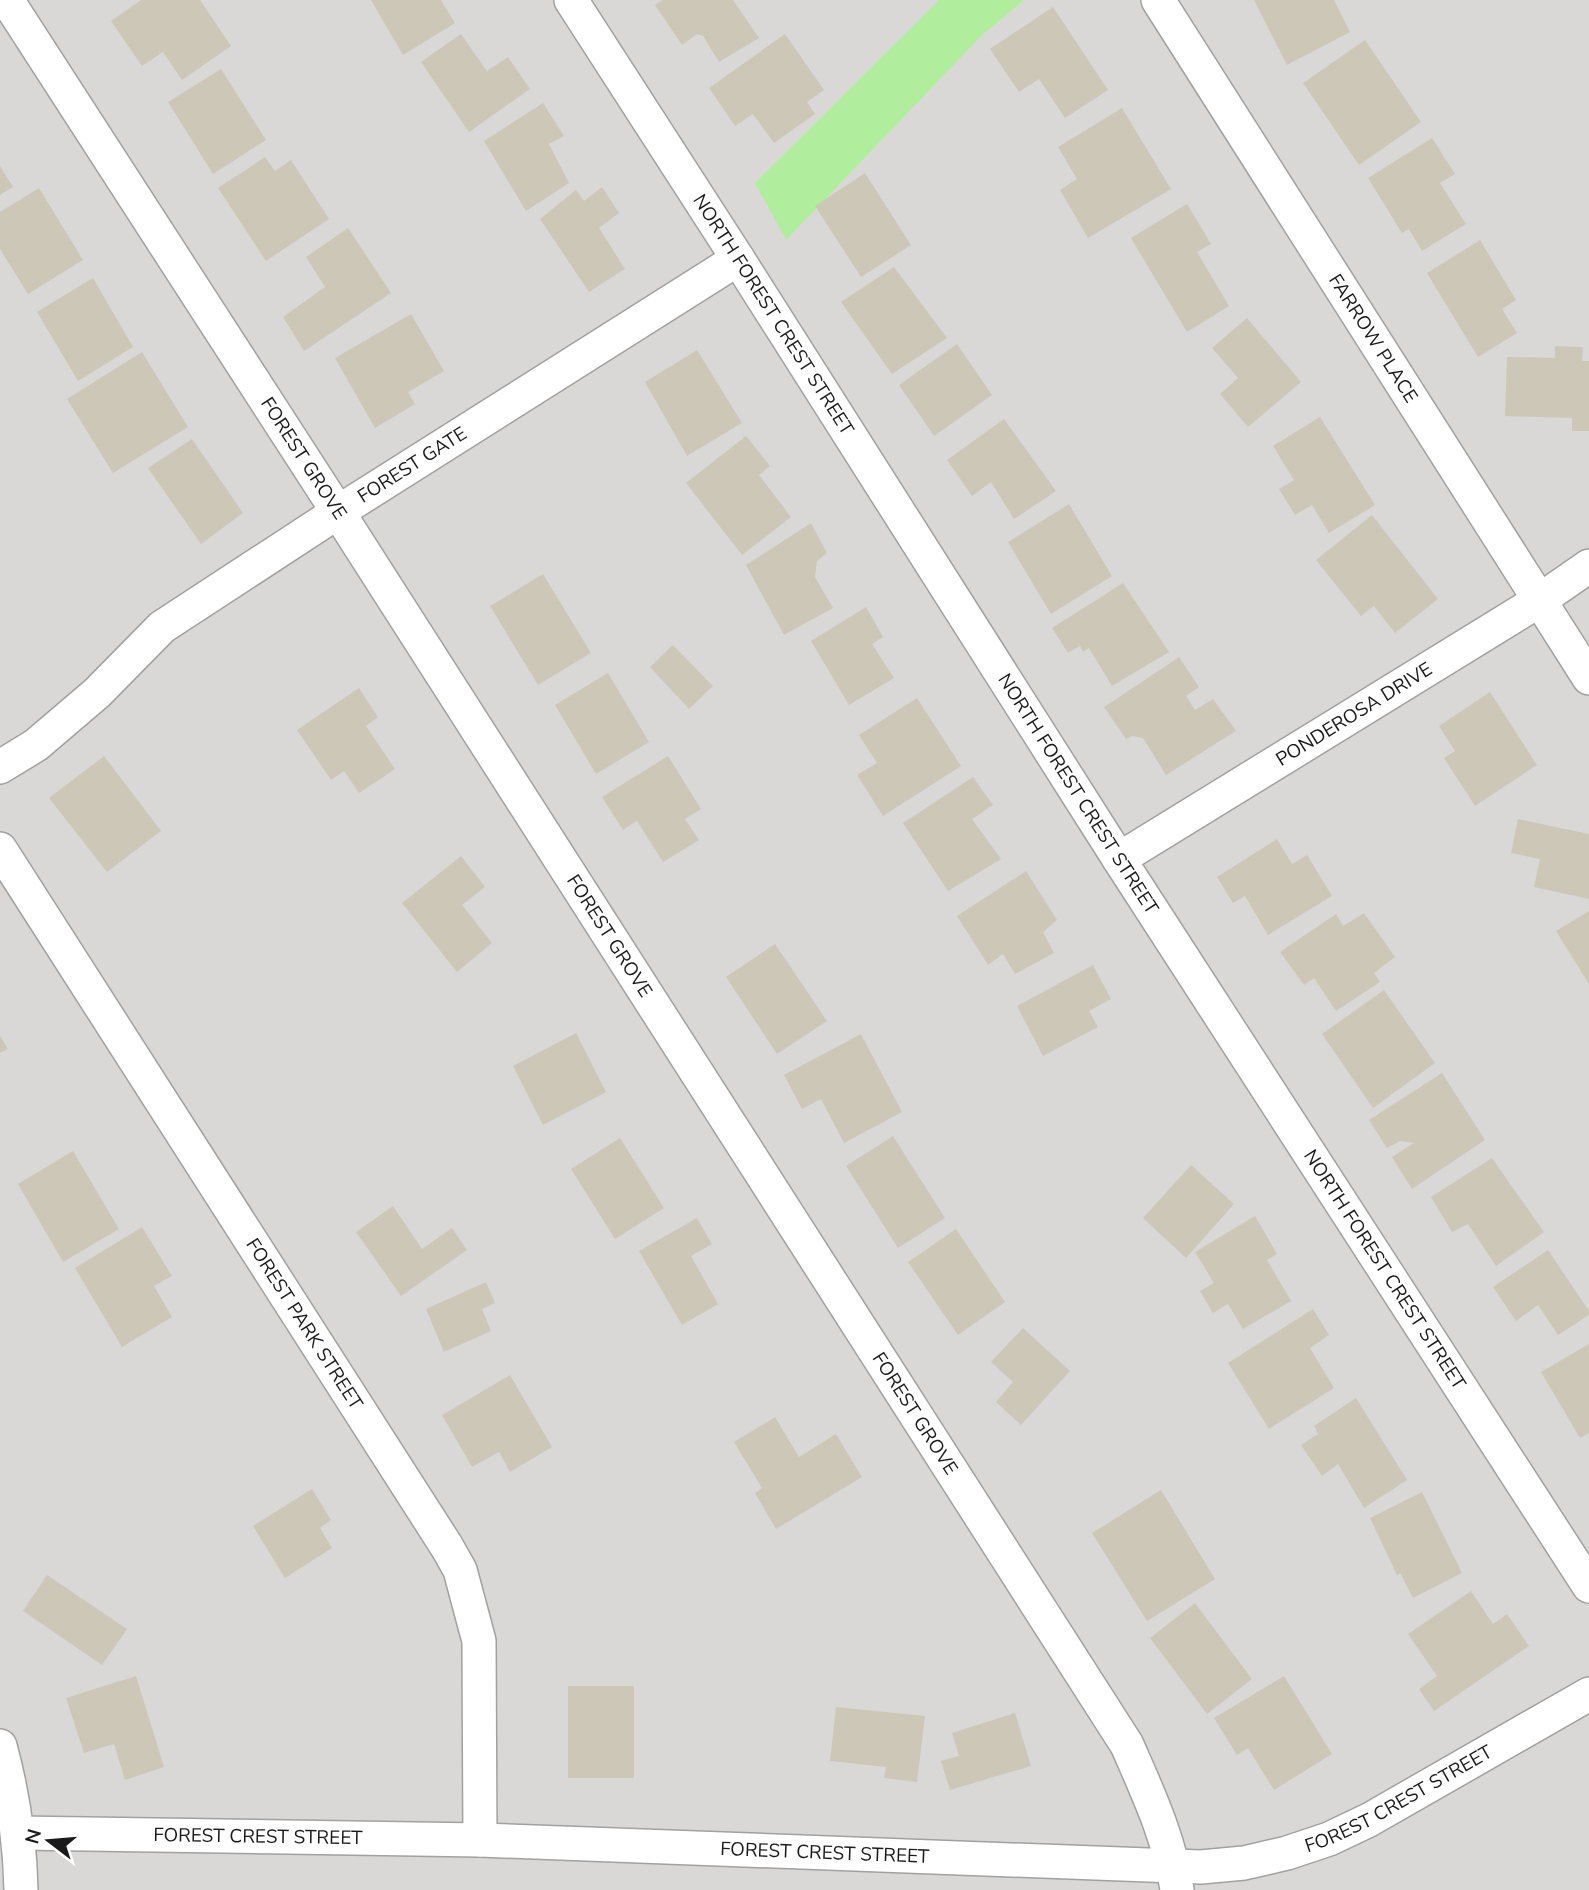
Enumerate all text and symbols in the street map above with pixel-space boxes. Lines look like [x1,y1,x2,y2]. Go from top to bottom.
street label: NORTH FOREST CREST STREET [687,189,860,441]
street label: FARROW PLACE [1322,269,1424,408]
street label: FOREST GROVE [254,392,353,525]
street label: FOREST GATE [353,421,472,509]
street label: PONDEROSA DRIVE [1271,656,1437,772]
street label: NORTH FOREST CREST STREET [991,669,1165,920]
street label: FOREST GROVE [560,870,658,1002]
street label: NORTH FOREST CREST STREET [1297,1145,1472,1395]
street label: FOREST PARK STREET [240,1233,369,1415]
street label: FOREST GROVE [866,1347,964,1480]
street label: FOREST CREST STREET [1301,1739,1498,1859]
north arrow [14,1806,84,1876]
street label: FOREST CREST STREET [153,1822,363,1851]
text: N [19,1826,48,1847]
street label: FOREST CREST STREET [720,1836,930,1870]

